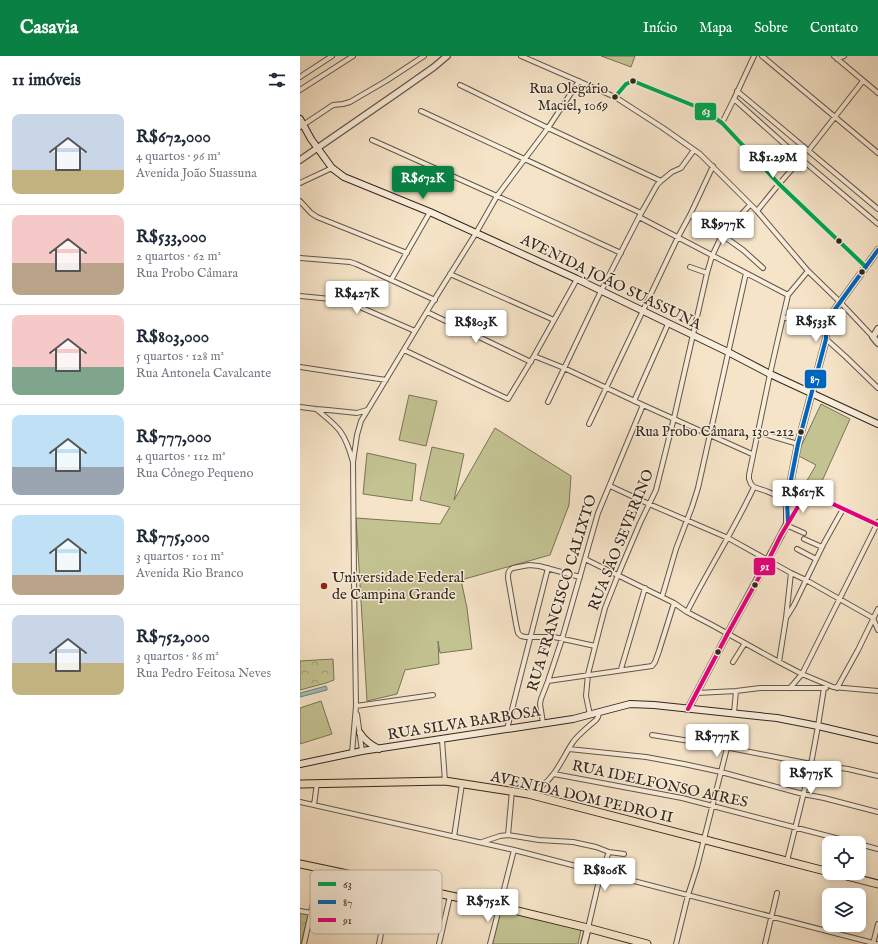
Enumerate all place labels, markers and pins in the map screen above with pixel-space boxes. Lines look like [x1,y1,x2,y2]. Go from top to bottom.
unlabelled marker [628,76,638,86]
place label: Rua Olegário Maciel, 1069 [529,80,608,115]
marker: Rua Olegário Maciel, 1069 [610,92,620,102]
pin: R$1.29M [736,145,810,179]
pin: R$672K [390,166,456,200]
pin: R$977K [690,212,756,246]
unlabelled marker [834,236,844,246]
unlabelled marker [857,267,867,277]
pin: R$427K [324,281,390,315]
pin: R$533K [783,309,849,343]
pin: R$803K [443,310,509,344]
place label: Rua Probo Câmara, 130-212 [635,423,794,441]
marker: Rua Probo Câmara, 130-212 [796,427,806,437]
pin: R$617K [770,480,836,514]
place label: Universidade Federal de Campina Grande [332,568,465,604]
unlabelled marker [750,580,760,590]
marker: Universidade Federal de Campina Grande [319,581,329,591]
unlabelled marker [713,647,723,657]
pin: R$777K [684,724,750,758]
pin: R$775K [778,761,844,795]
pin: R$806K [572,858,638,892]
pin: R$752K [455,889,521,923]

